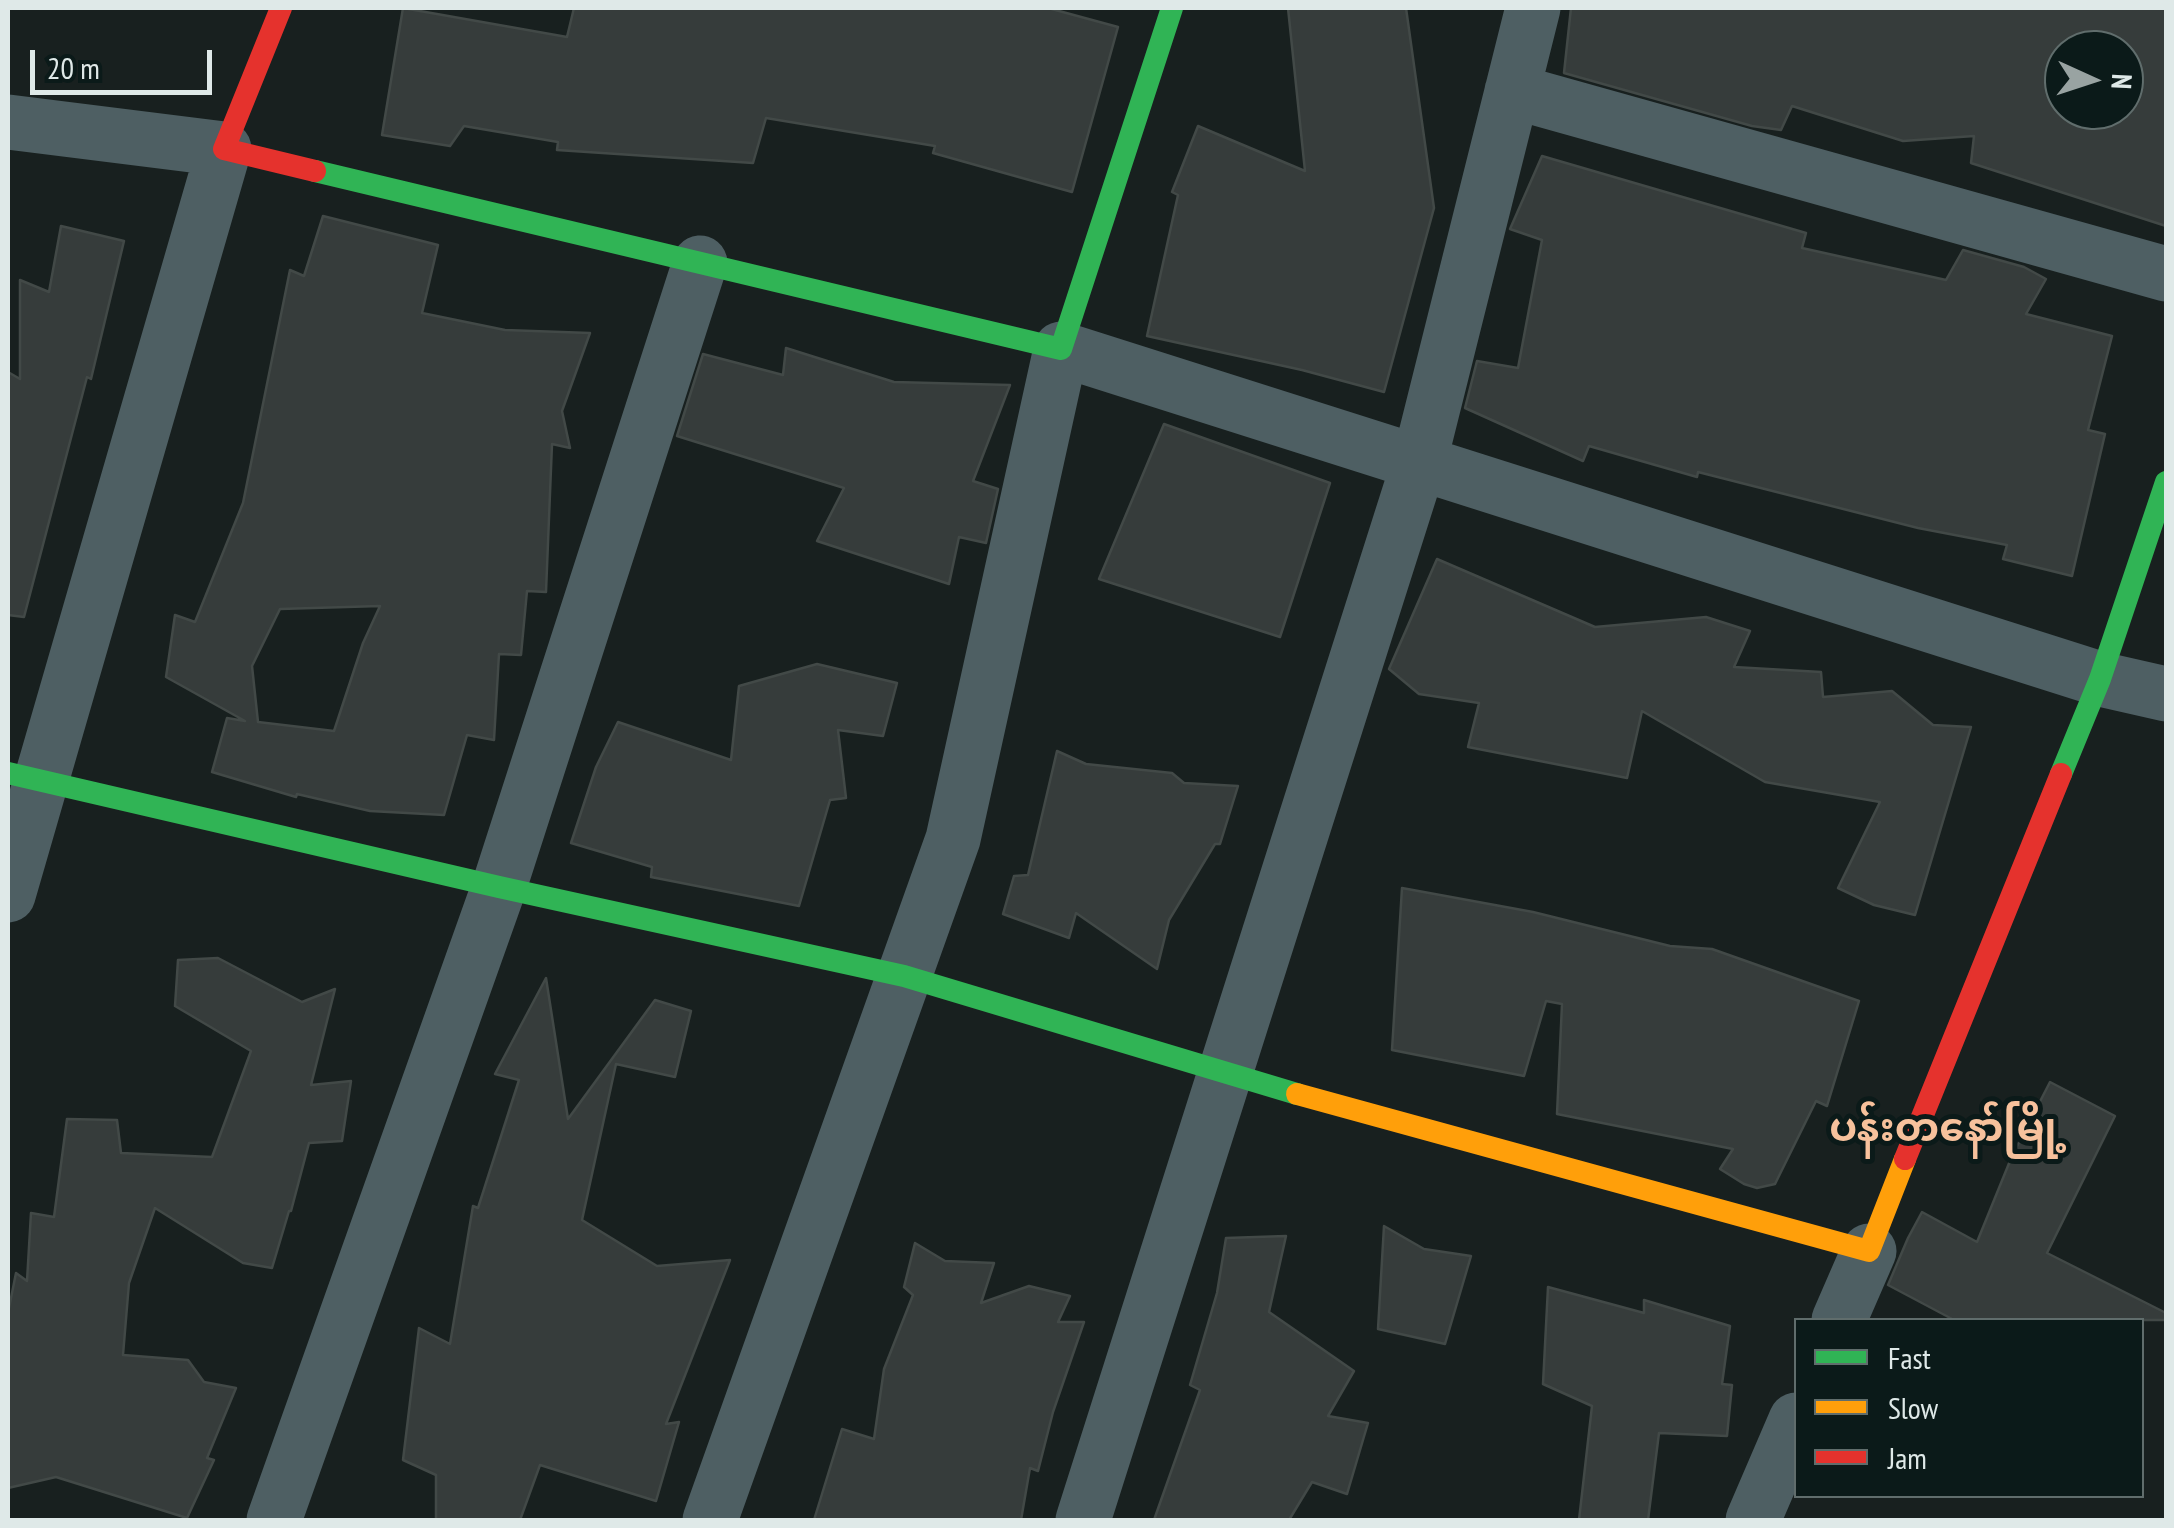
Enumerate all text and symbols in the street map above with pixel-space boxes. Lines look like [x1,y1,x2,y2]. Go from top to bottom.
scale bar [35,30,218,92]
north arrow [2044,30,2144,130]
text: 20 m [47,48,100,87]
text: N [2104,73,2141,90]
district label: ပန်းတနော်မြို့ [1829,1106,2067,1154]
legend [1794,1318,2144,1498]
text: Fast [1888,1338,1931,1377]
text: Slow [1888,1388,1938,1427]
text: Jam [1888,1438,1927,1477]

